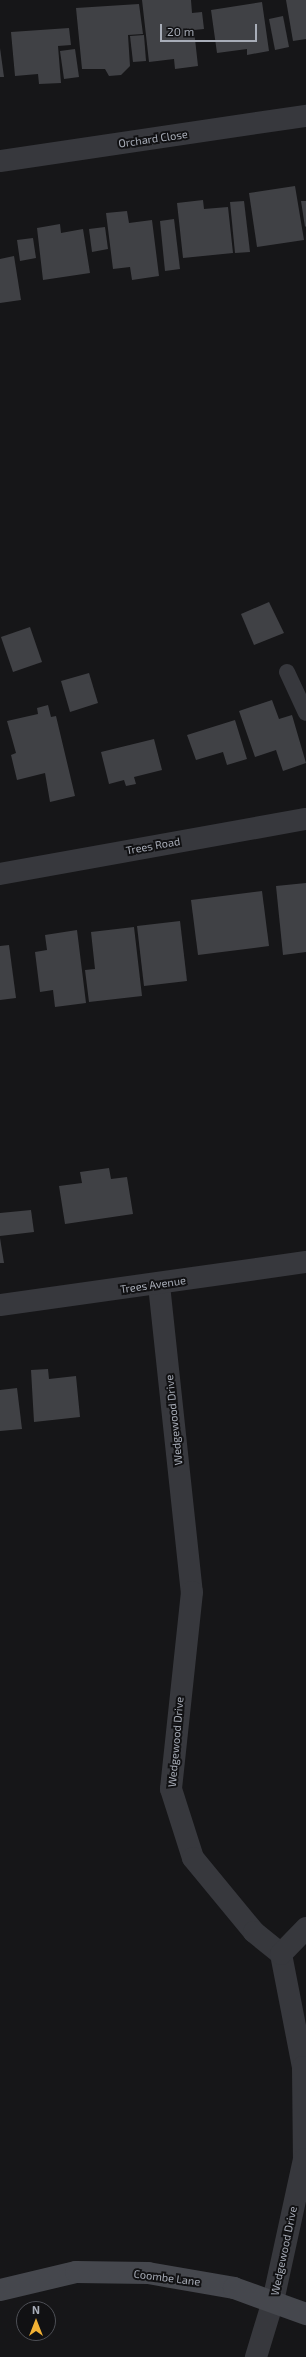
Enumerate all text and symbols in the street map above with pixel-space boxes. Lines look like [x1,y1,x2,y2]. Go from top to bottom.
scale bar [162,16,259,42]
text: 20 m [167,24,194,38]
street label: Orchard Close [118,128,188,150]
street label: Trees Road [125,835,181,857]
street label: Trees Avenue [119,1274,187,1296]
street label: Wedgewood Drive [163,1374,185,1466]
street label: Wedgewood Drive [165,1696,187,1788]
street label: Wedgewood Drive [268,2205,300,2297]
street label: Coombe Lane [133,2267,201,2289]
north arrow [16,2301,56,2341]
text: N [32,2303,40,2316]

